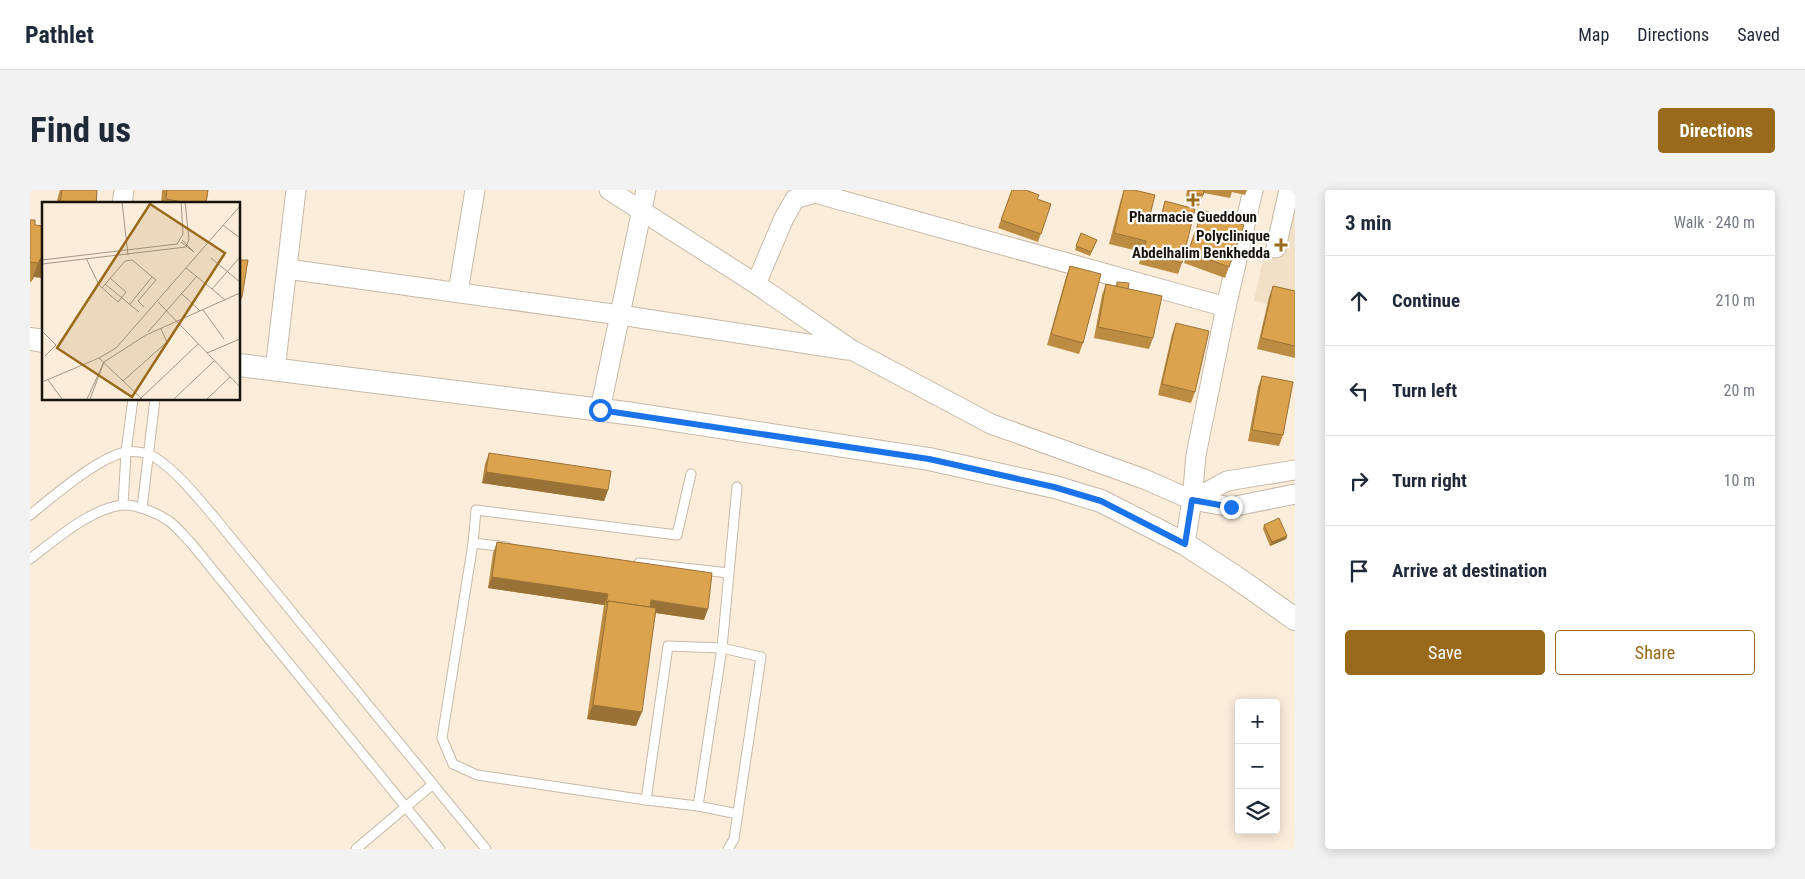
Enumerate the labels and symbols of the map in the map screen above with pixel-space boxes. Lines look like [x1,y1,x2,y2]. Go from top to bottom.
marker: Pharmacie Gueddoun [1187,194,1199,206]
inset map [42,202,240,400]
place label: Pharmacie Gueddoun [1129,208,1257,226]
place label: Polyclinique Abdelhalim Benkhedda [1132,227,1270,262]
marker: Polyclinique Abdelhalim Benkhedda [1274,238,1288,252]
route start [589,399,612,422]
route end [1220,496,1243,519]

